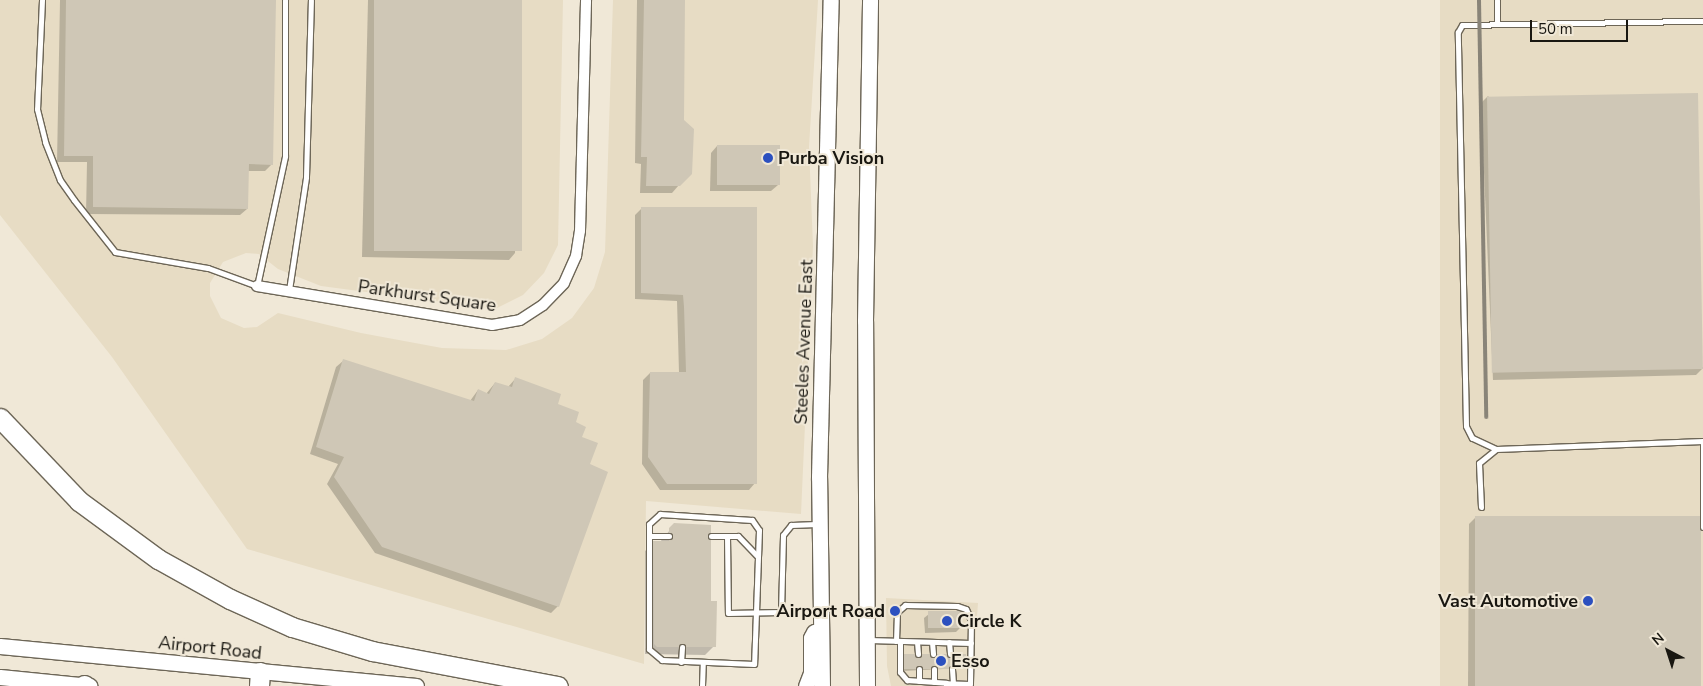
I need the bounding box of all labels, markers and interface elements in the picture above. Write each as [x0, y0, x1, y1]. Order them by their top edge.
scale bar [1533, 10, 1630, 42]
text: 50 m [1538, 19, 1573, 39]
place label: Purba Vision [778, 147, 884, 169]
marker: Purba Vision [762, 152, 774, 164]
street label: Steeles Avenue East [790, 259, 818, 425]
street label: Parkhurst Square [357, 276, 497, 316]
place label: Vast Automotive [1438, 590, 1578, 612]
marker: Vast Automotive [1582, 595, 1594, 607]
place label: Airport Road [776, 600, 885, 622]
marker: Airport Road [889, 605, 901, 617]
place label: Circle K [957, 610, 1021, 632]
marker: Circle K [941, 615, 953, 627]
north arrow [1643, 626, 1693, 676]
text: N [1648, 628, 1668, 650]
street label: Airport Road [157, 632, 263, 664]
place label: Esso [951, 650, 990, 672]
marker: Esso [935, 655, 947, 667]

